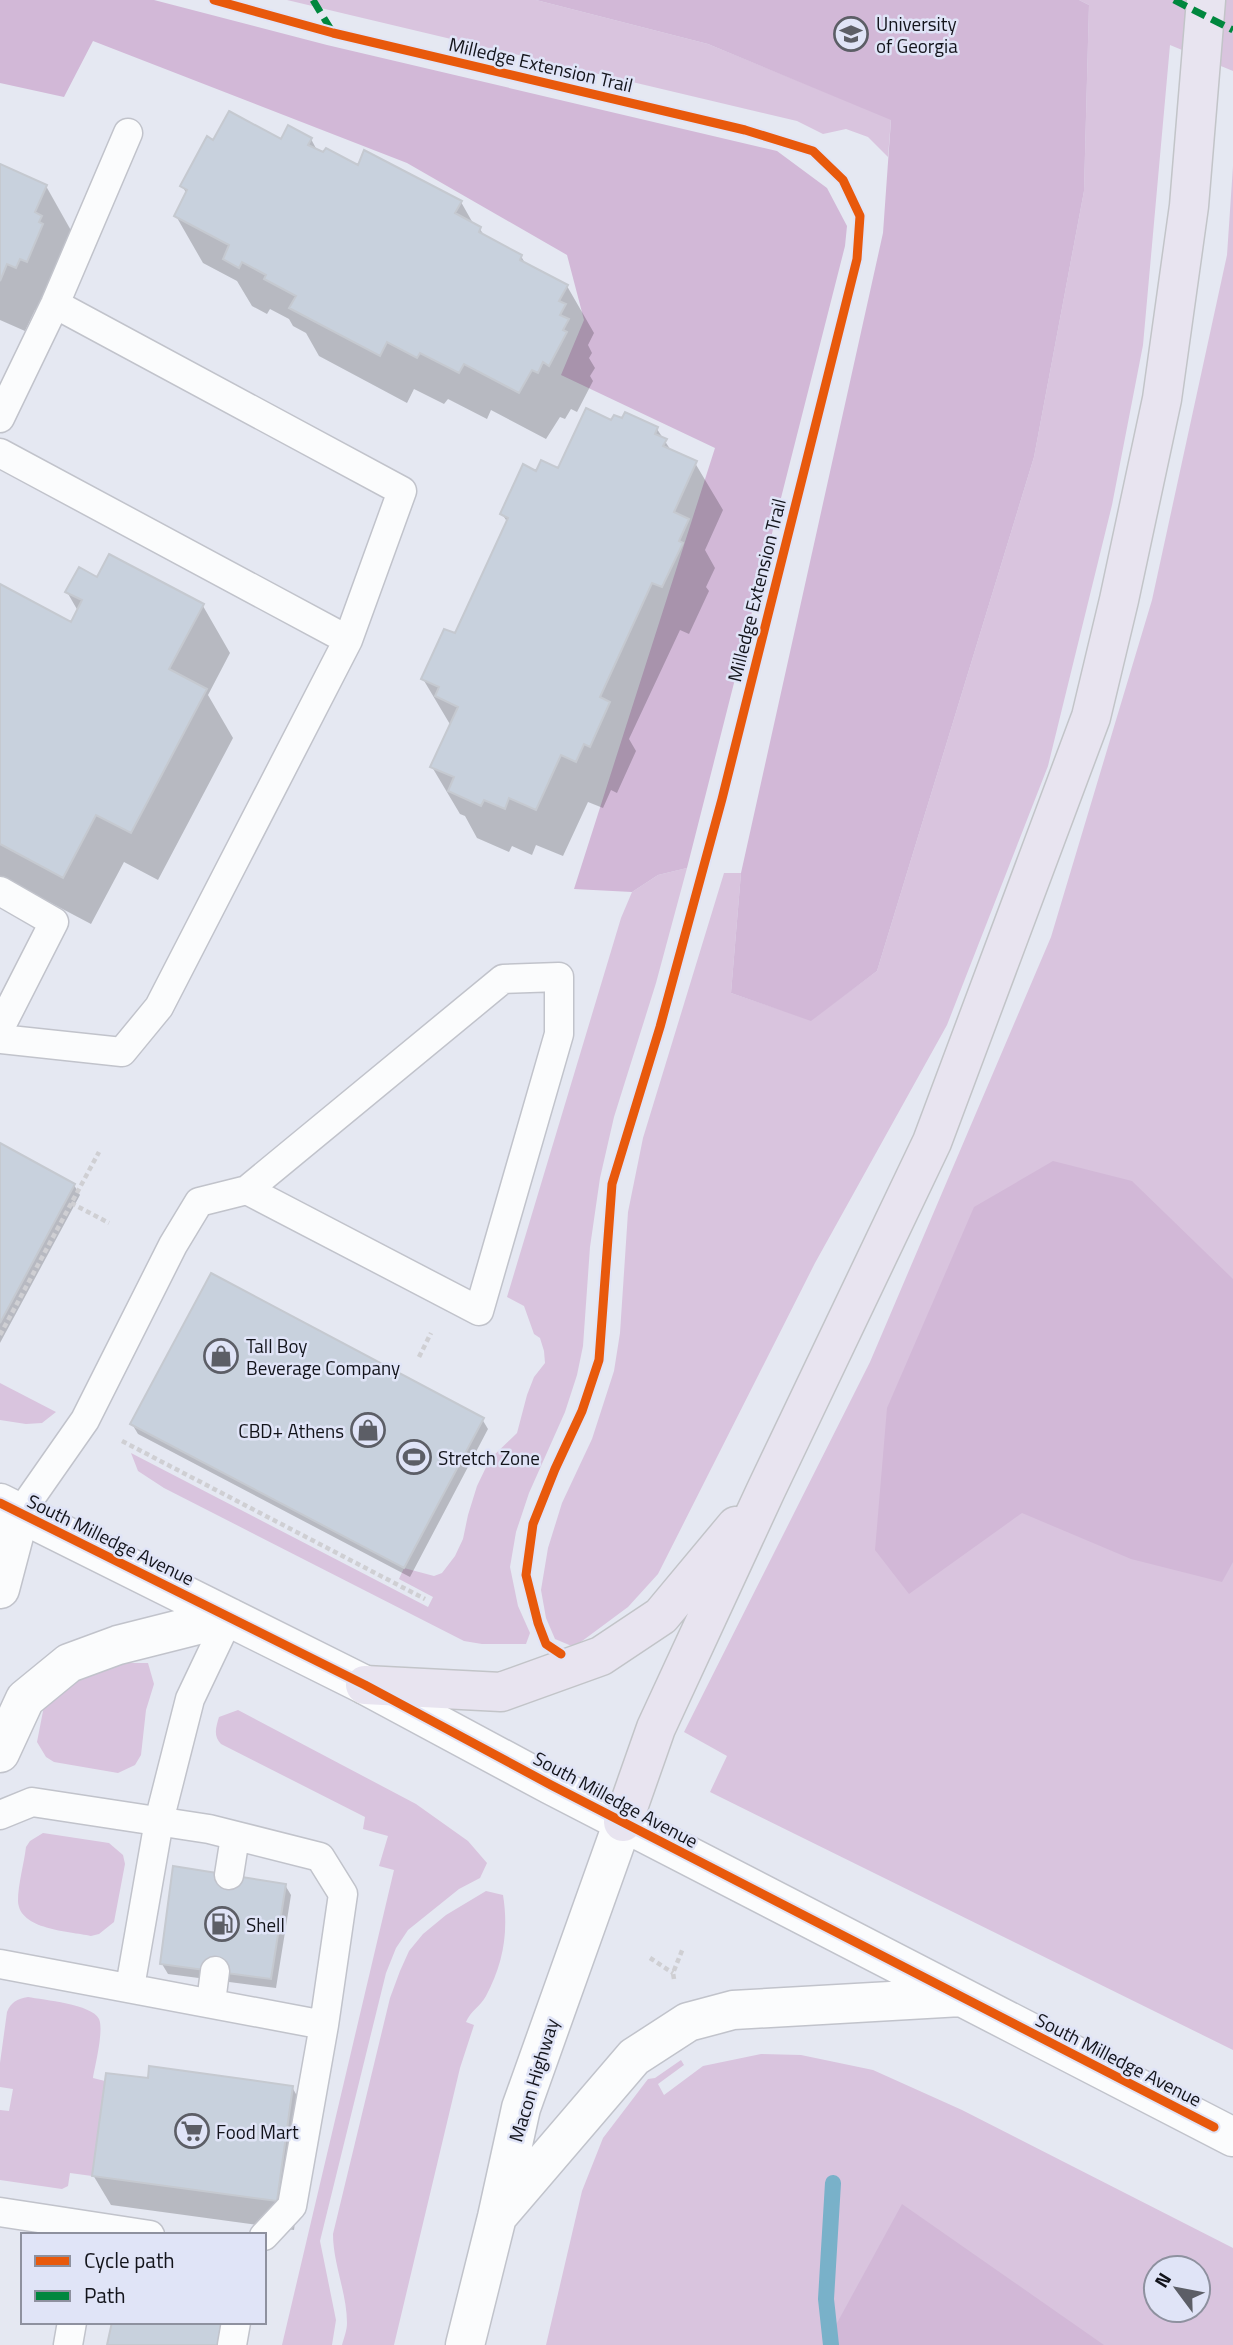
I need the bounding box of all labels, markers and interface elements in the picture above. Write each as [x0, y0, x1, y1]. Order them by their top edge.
place label: University of Georgia [876, 9, 958, 60]
school or university icon: University of Georgia [832, 15, 870, 53]
street label: Milledge Extension Trail [446, 29, 636, 99]
street label: Milledge Extension Trail [719, 495, 793, 685]
place label: Tall Boy Beverage Company [246, 1331, 400, 1382]
shop icon: Tall Boy Beverage Company [202, 1337, 240, 1375]
shop icon: CBD+ Athens [349, 1411, 387, 1449]
place label: CBD+ Athens [238, 1416, 344, 1445]
sports icon: Stretch Zone [395, 1438, 433, 1476]
place label: Stretch Zone [438, 1443, 540, 1472]
street label: South Milledge Avenue [22, 1486, 200, 1592]
street label: South Milledge Avenue [528, 1743, 704, 1855]
fuel station icon: Shell [203, 1905, 241, 1943]
place label: Shell [246, 1910, 285, 1939]
street label: South Milledge Avenue [1031, 2005, 1207, 2113]
street label: Macon Highway [500, 2015, 566, 2145]
supermarket icon: Food Mart [173, 2112, 211, 2150]
place label: Food Mart [216, 2117, 299, 2146]
legend [21, 2233, 266, 2324]
text: Cycle path [84, 2244, 175, 2276]
north arrow [1142, 2254, 1212, 2324]
text: N [1146, 2266, 1178, 2293]
text: Path [84, 2279, 126, 2311]

